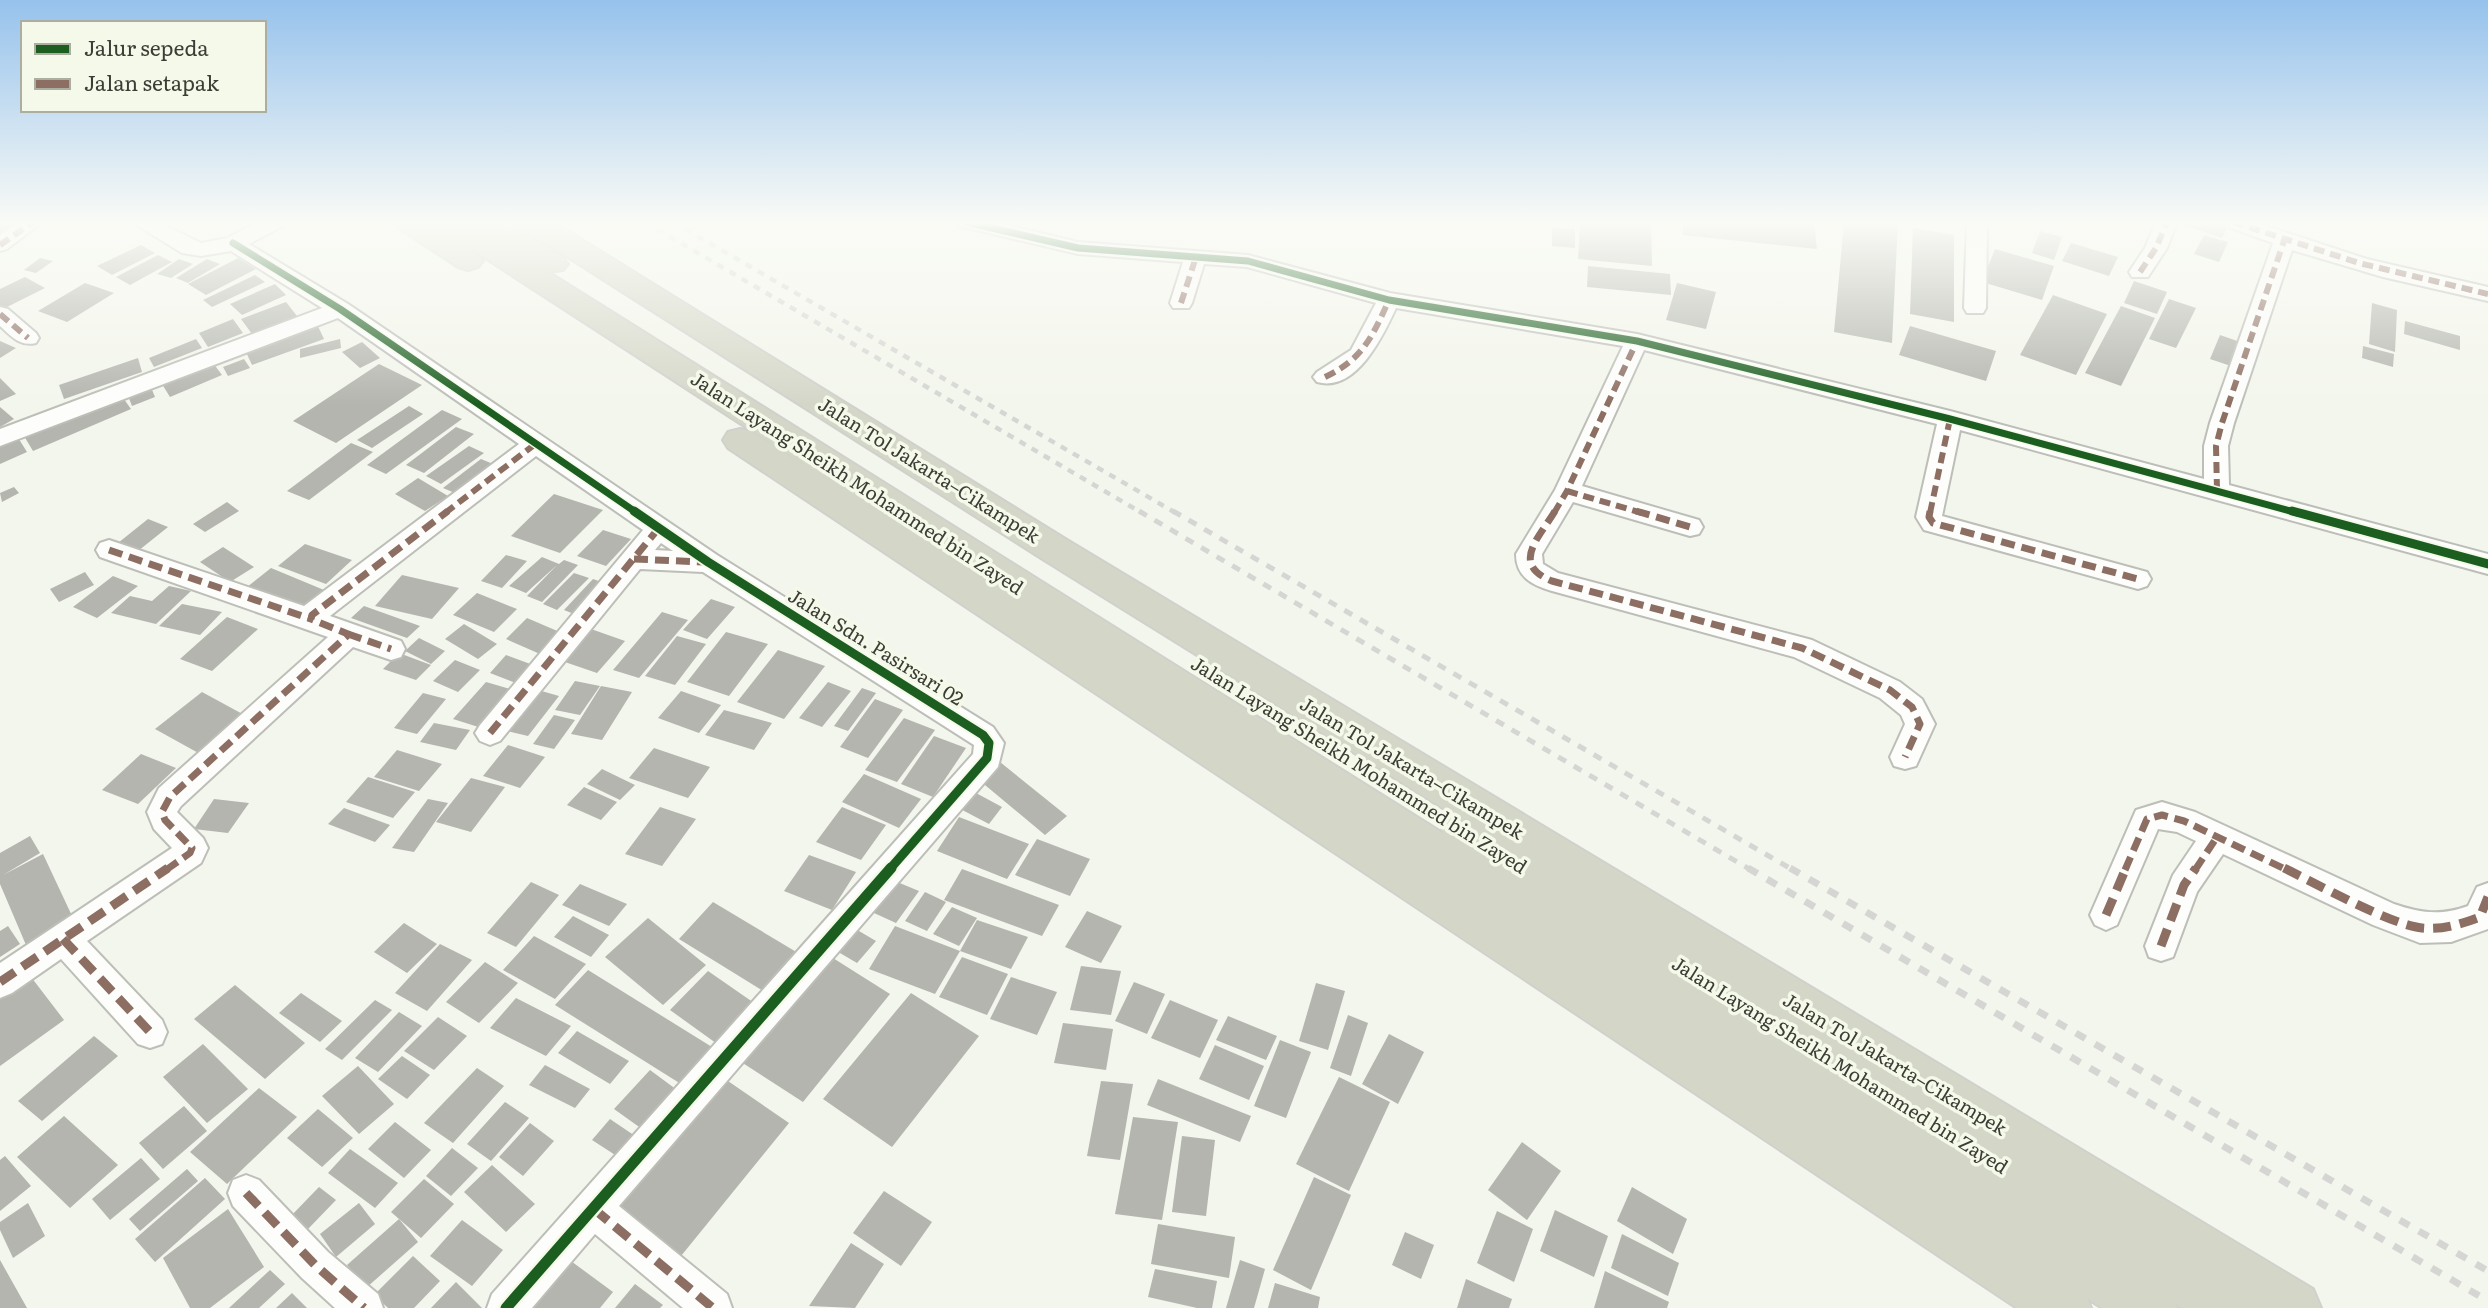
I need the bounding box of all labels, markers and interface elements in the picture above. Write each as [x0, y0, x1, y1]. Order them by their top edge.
legend [21, 21, 266, 112]
text: Jalur sepeda [84, 31, 209, 62]
text: Jalan setapak [84, 66, 219, 97]
street label: Jalan Layang Sheikh Mohammed bin Zayed [686, 364, 1030, 601]
street label: Jalan Tol Jakarta–Cikampek [813, 389, 1046, 549]
street label: Jalan Sdn. Pasirsari 02 [783, 581, 970, 712]
street label: Jalan Layang Sheikh Mohammed bin Zayed [1186, 648, 1533, 880]
street label: Jalan Tol Jakarta–Cikampek [1295, 689, 1530, 845]
street label: Jalan Layang Sheikh Mohammed bin Zayed [1667, 948, 2014, 1180]
street label: Jalan Tol Jakarta–Cikampek [1778, 985, 2013, 1141]

